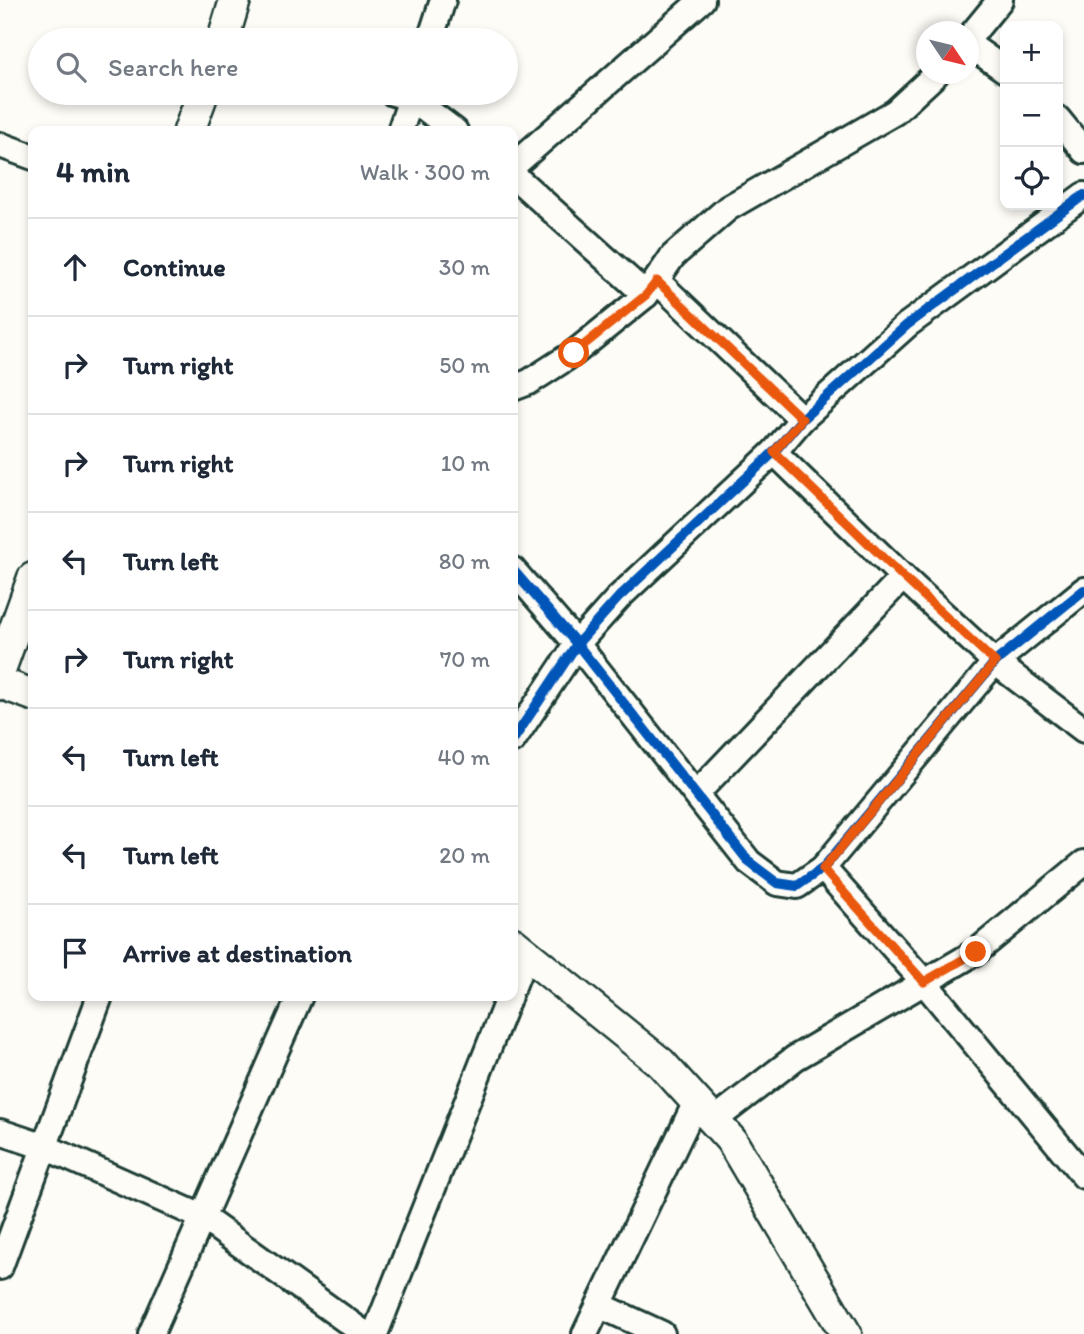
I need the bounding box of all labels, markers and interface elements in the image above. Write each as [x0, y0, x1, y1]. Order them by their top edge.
north arrow [916, 21, 979, 84]
map controls [1000, 21, 1063, 210]
button: + [1000, 21, 1063, 84]
search box [28, 28, 518, 105]
icon: search [52, 48, 90, 86]
text: Search here [108, 51, 238, 83]
button: − [1000, 84, 1063, 147]
button: locate [1000, 147, 1063, 210]
text: 4 min [56, 153, 130, 190]
text: Walk · 300 m [360, 158, 490, 186]
icon: ahead [56, 248, 94, 286]
text: Continue [123, 251, 226, 283]
text: 30 m [439, 253, 490, 281]
route start [558, 337, 589, 368]
icon: right [56, 346, 94, 384]
text: Turn right [123, 349, 234, 381]
text: 50 m [439, 351, 490, 379]
icon: right [56, 444, 94, 482]
text: Turn right [123, 447, 234, 479]
text: 10 m [441, 449, 490, 477]
icon: left [56, 542, 94, 580]
text: Turn left [123, 545, 219, 577]
text: 80 m [439, 547, 490, 575]
icon: right [56, 640, 94, 678]
text: Turn right [123, 643, 234, 675]
text: 70 m [440, 645, 490, 673]
icon: left [56, 738, 94, 776]
text: Turn left [123, 741, 219, 773]
text: 40 m [437, 743, 490, 771]
icon: left [56, 836, 94, 874]
text: Turn left [123, 839, 219, 871]
text: 20 m [439, 841, 490, 869]
icon: arrive [56, 934, 94, 972]
route end [960, 936, 991, 967]
text: Arrive at destination [123, 937, 352, 969]

